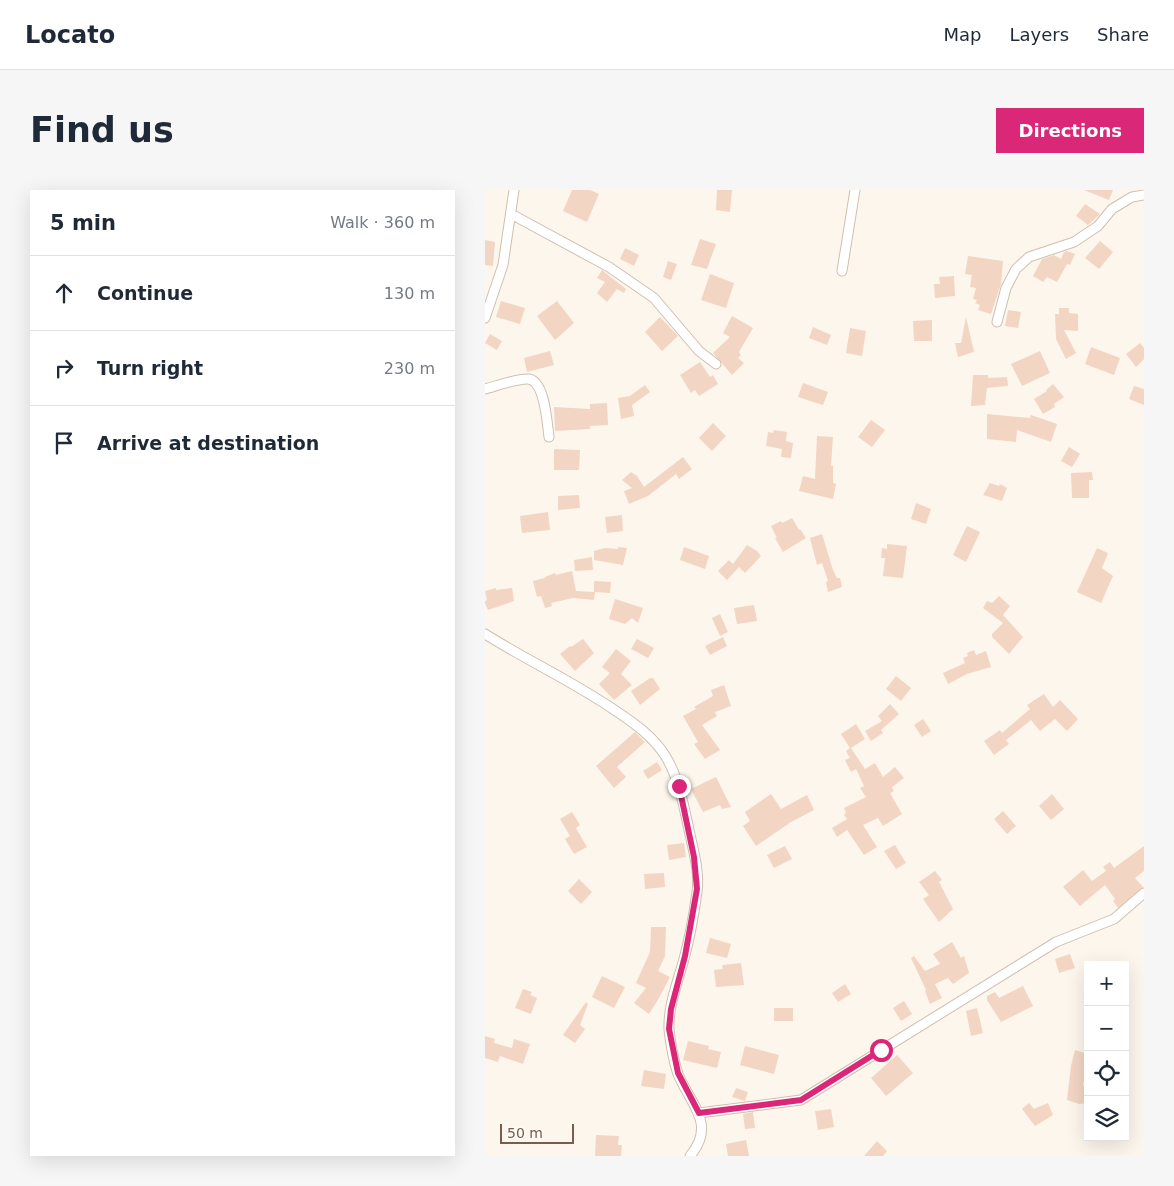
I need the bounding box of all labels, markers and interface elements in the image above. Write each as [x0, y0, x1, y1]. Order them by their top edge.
text: Locato [25, 21, 115, 49]
text: Map [943, 24, 981, 45]
text: Layers [1009, 24, 1069, 45]
text: Share [1097, 24, 1149, 45]
button: Directions [996, 108, 1144, 153]
text: Find us [30, 110, 174, 150]
text: 5 min [50, 211, 116, 235]
text: Walk · 360 m [330, 213, 435, 232]
icon: ahead [50, 279, 78, 307]
text: Continue [97, 282, 193, 304]
text: 130 m [384, 284, 435, 303]
icon: right [50, 354, 78, 382]
text: Turn right [97, 357, 203, 379]
text: 230 m [384, 359, 435, 378]
icon: arrive [50, 429, 78, 457]
text: Arrive at destination [97, 432, 319, 454]
route end [668, 775, 691, 798]
map controls [1084, 961, 1129, 1141]
button: + [1084, 961, 1129, 1006]
button: − [1084, 1006, 1129, 1051]
route start [870, 1039, 893, 1062]
button: locate [1084, 1051, 1129, 1096]
button: layers [1084, 1096, 1129, 1141]
scale bar [500, 1121, 574, 1144]
text: 50 m [507, 1125, 543, 1141]

